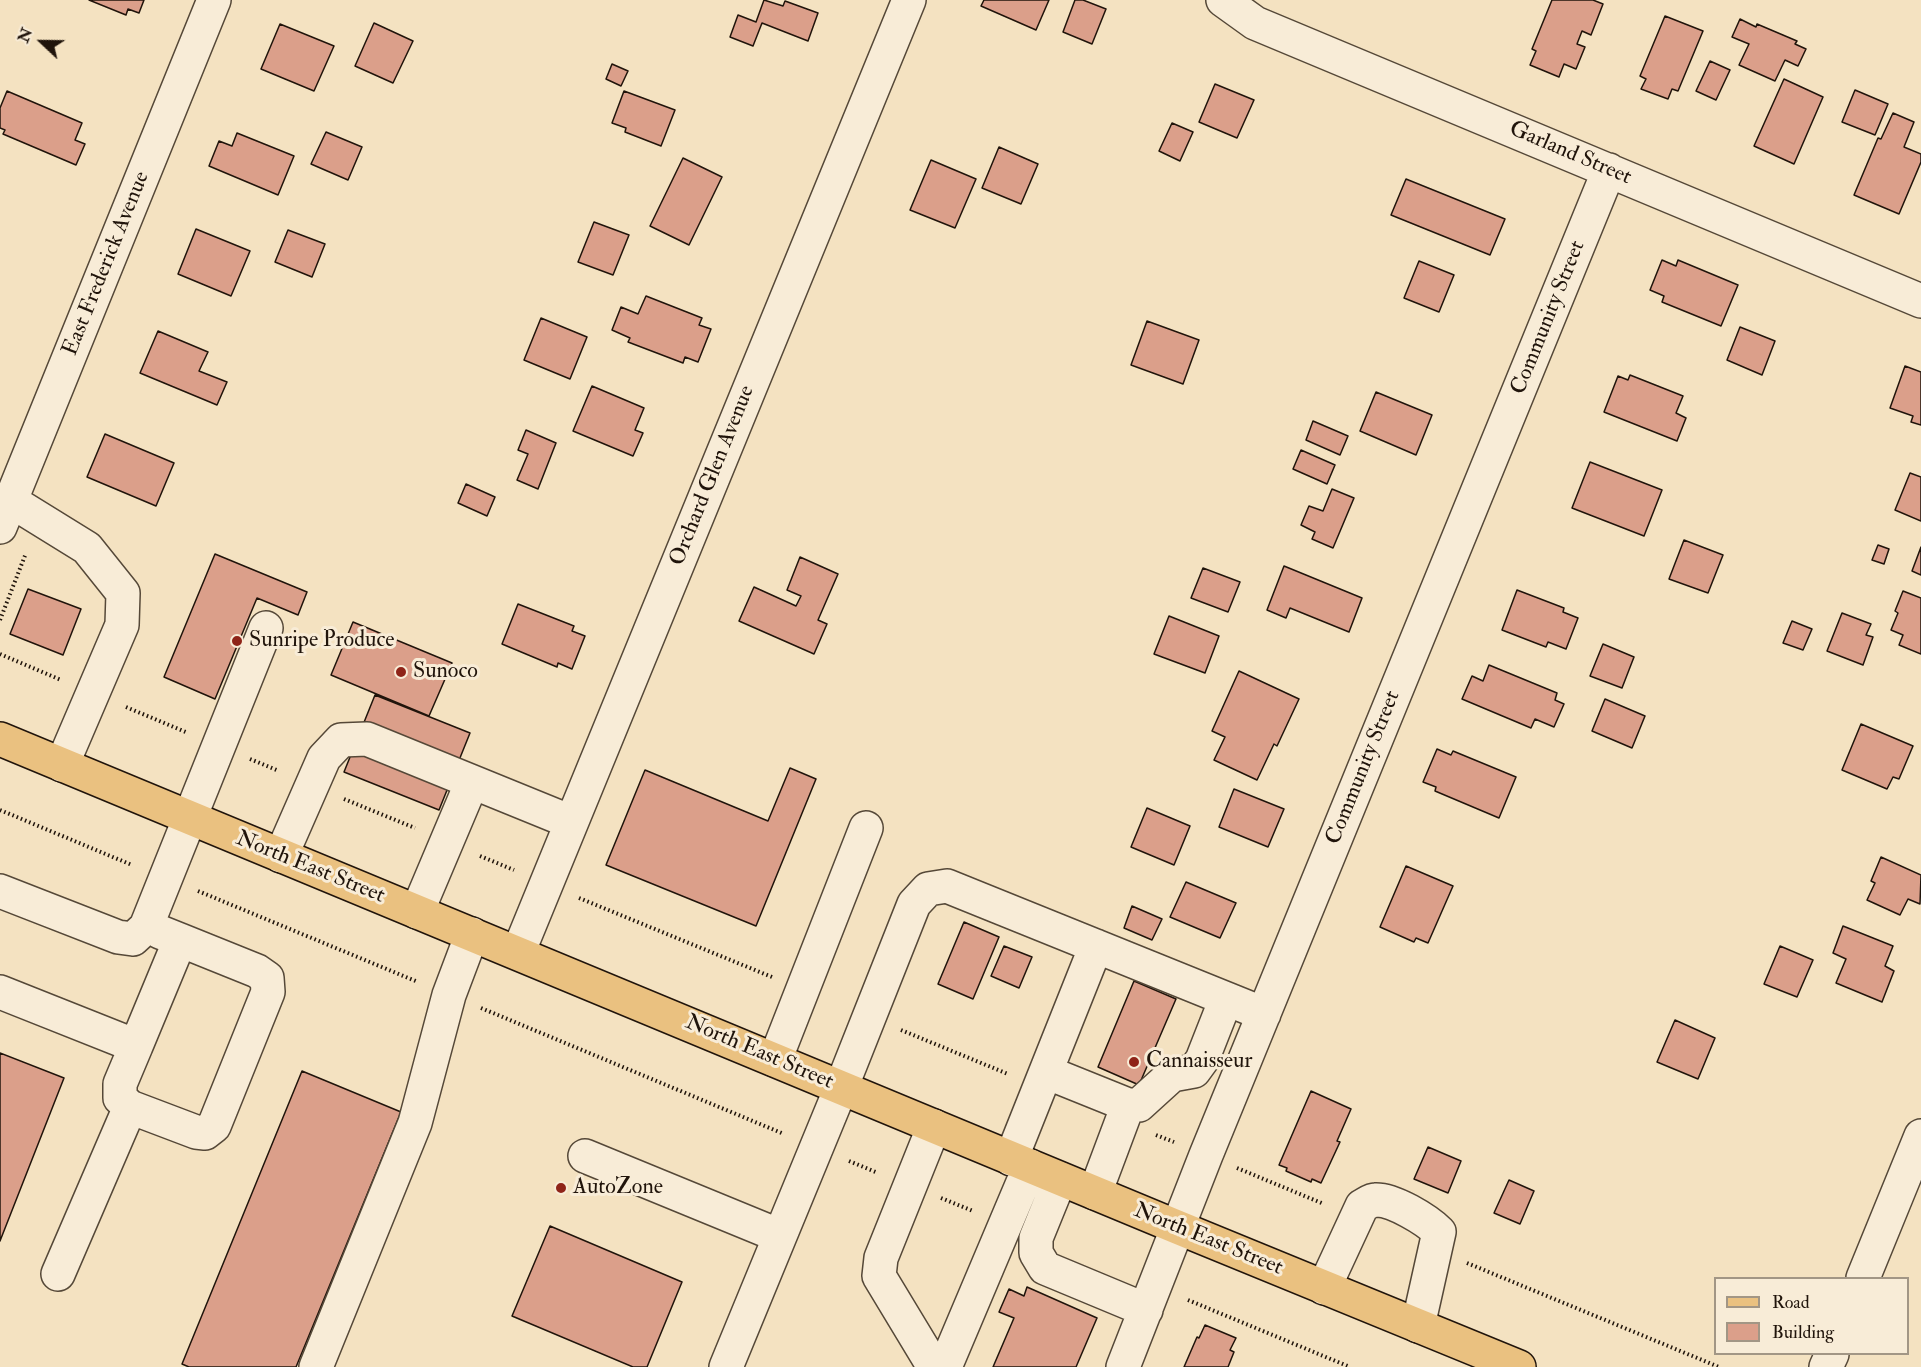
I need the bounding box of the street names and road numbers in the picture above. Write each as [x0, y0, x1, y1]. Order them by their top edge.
street label: Garland Street [1505, 116, 1635, 192]
street label: East Frederick Avenue [58, 168, 156, 360]
street label: Community Street [1506, 237, 1592, 399]
street label: Orchard Glen Avenue [665, 382, 761, 570]
street label: Community Street [1321, 687, 1407, 849]
street label: North East Street [232, 826, 388, 910]
street label: North East Street [681, 1010, 837, 1096]
street label: North East Street [1130, 1198, 1286, 1282]

